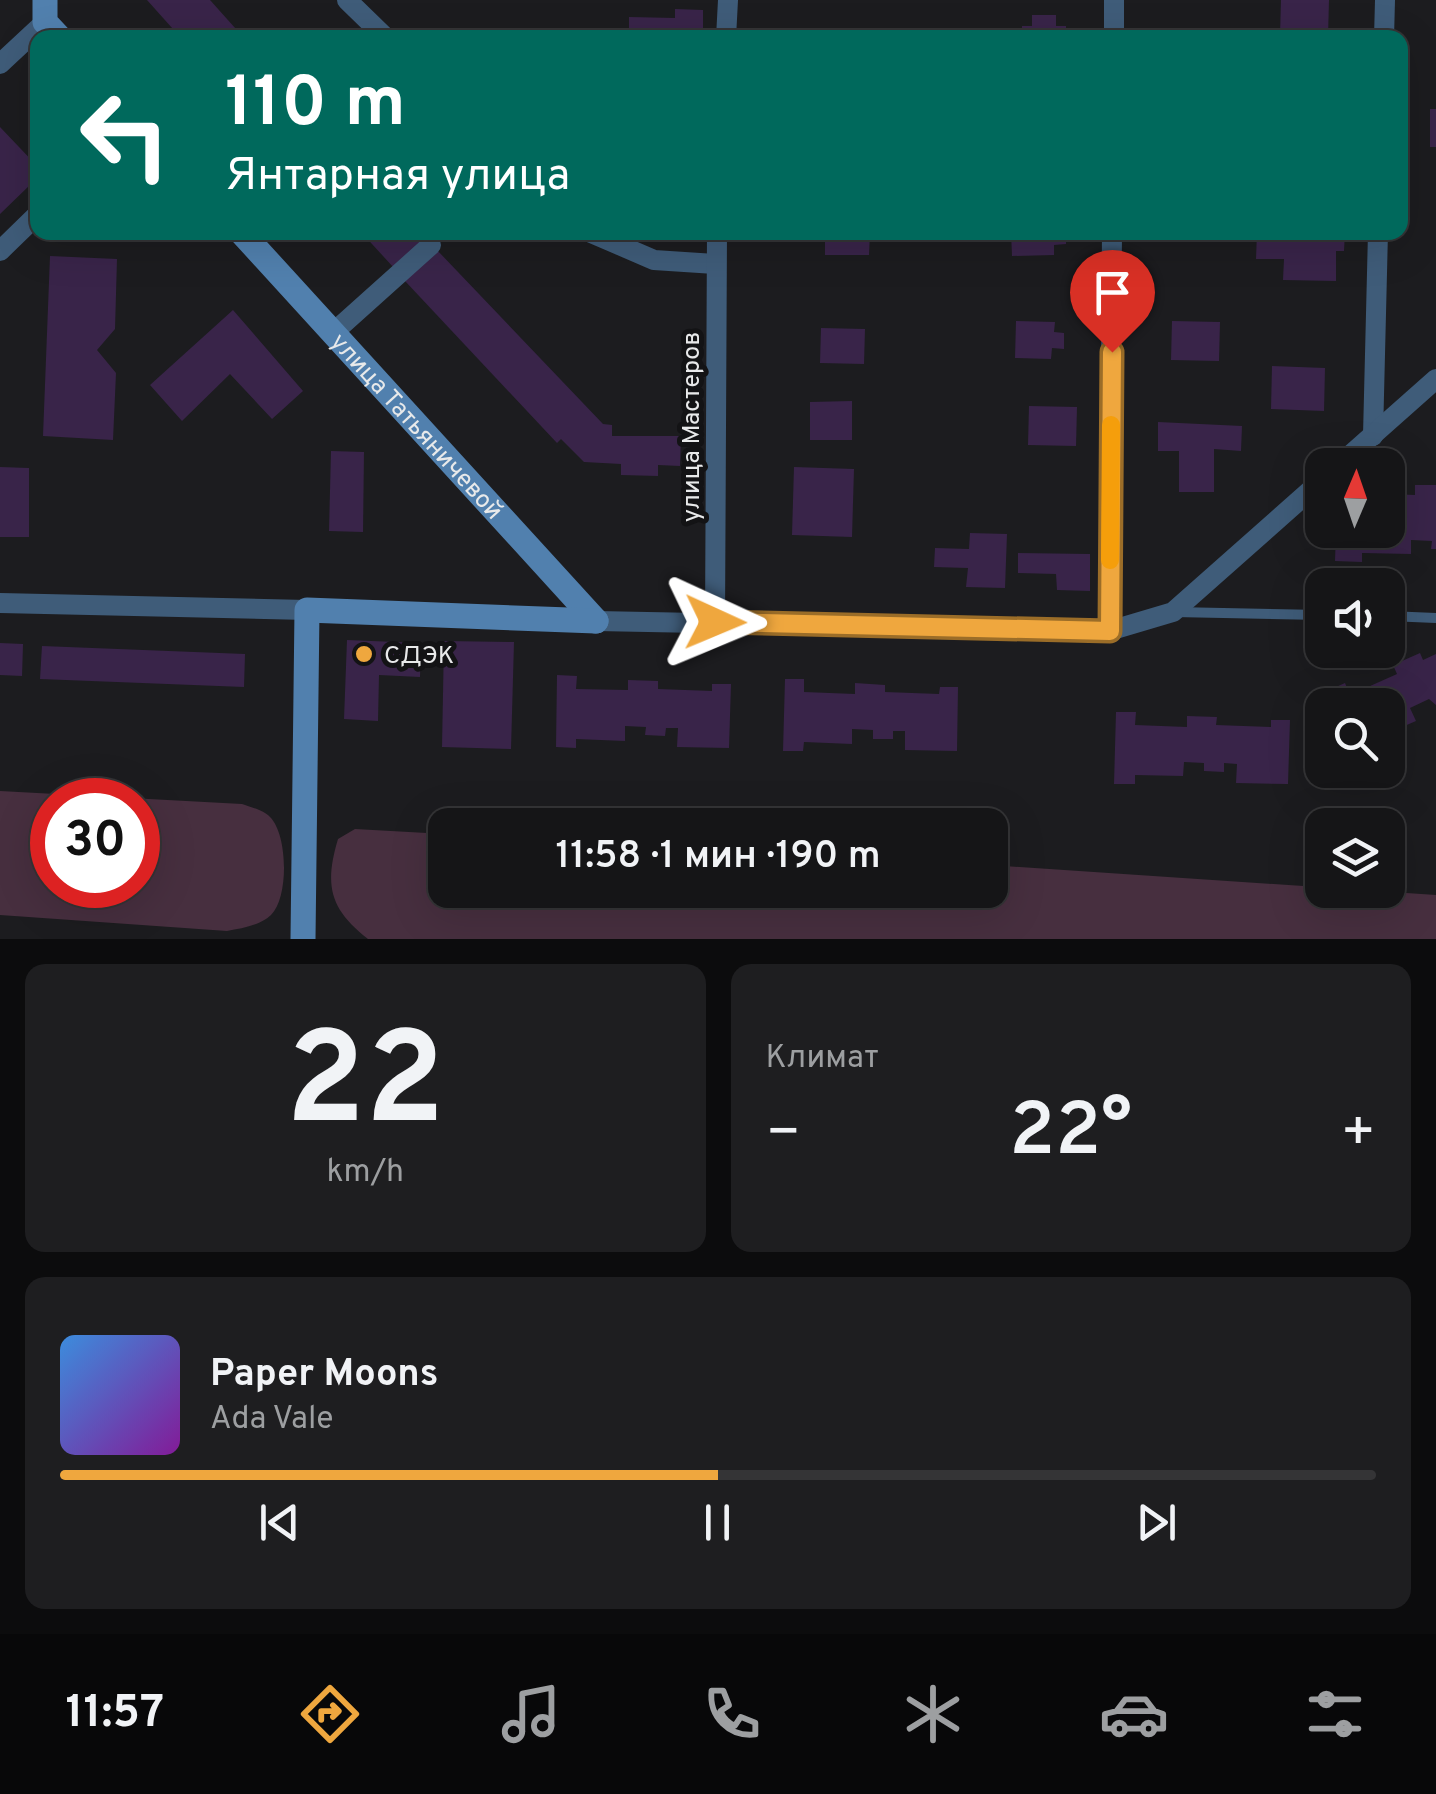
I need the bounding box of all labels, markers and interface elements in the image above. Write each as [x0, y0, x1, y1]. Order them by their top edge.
text: 110 m [225, 62, 406, 151]
icon: left [60, 70, 190, 200]
text: Янтарная улица [225, 149, 570, 206]
pin [1070, 250, 1155, 353]
icon: arrive [1085, 265, 1140, 320]
street label: улица Татьяничевой [322, 327, 509, 528]
street label: улица Мастеров [677, 332, 709, 522]
north arrow [1305, 448, 1405, 548]
map controls [1305, 448, 1405, 908]
button: sound [1305, 568, 1405, 668]
position arrow [663, 570, 767, 674]
place label: СДЭК [384, 641, 454, 673]
marker: СДЭК [353, 643, 375, 665]
button: search [1305, 688, 1405, 788]
speed limit sign: 30 [30, 778, 160, 908]
button: layers [1305, 808, 1405, 908]
text: 11:58 · 1 мин · 190 m [555, 833, 881, 882]
text: 22 [286, 1005, 445, 1170]
text: Климат [766, 1039, 879, 1079]
text: 22° [1009, 1087, 1132, 1182]
text: − [766, 1100, 801, 1170]
text: + [1341, 1100, 1376, 1170]
text: km/h [326, 1153, 404, 1193]
text: Paper Moons [210, 1351, 439, 1400]
text: Ada Vale [210, 1400, 334, 1440]
icon: previous [252, 1495, 307, 1550]
icon: pause [690, 1495, 745, 1550]
icon: next [1129, 1495, 1184, 1550]
icon: directions [295, 1679, 365, 1749]
icon: music [496, 1679, 566, 1749]
icon: phone [697, 1679, 767, 1749]
icon: climate [898, 1679, 968, 1749]
icon: car [1099, 1679, 1169, 1749]
icon: filters [1300, 1679, 1370, 1749]
text: 11:57 [66, 1686, 164, 1743]

